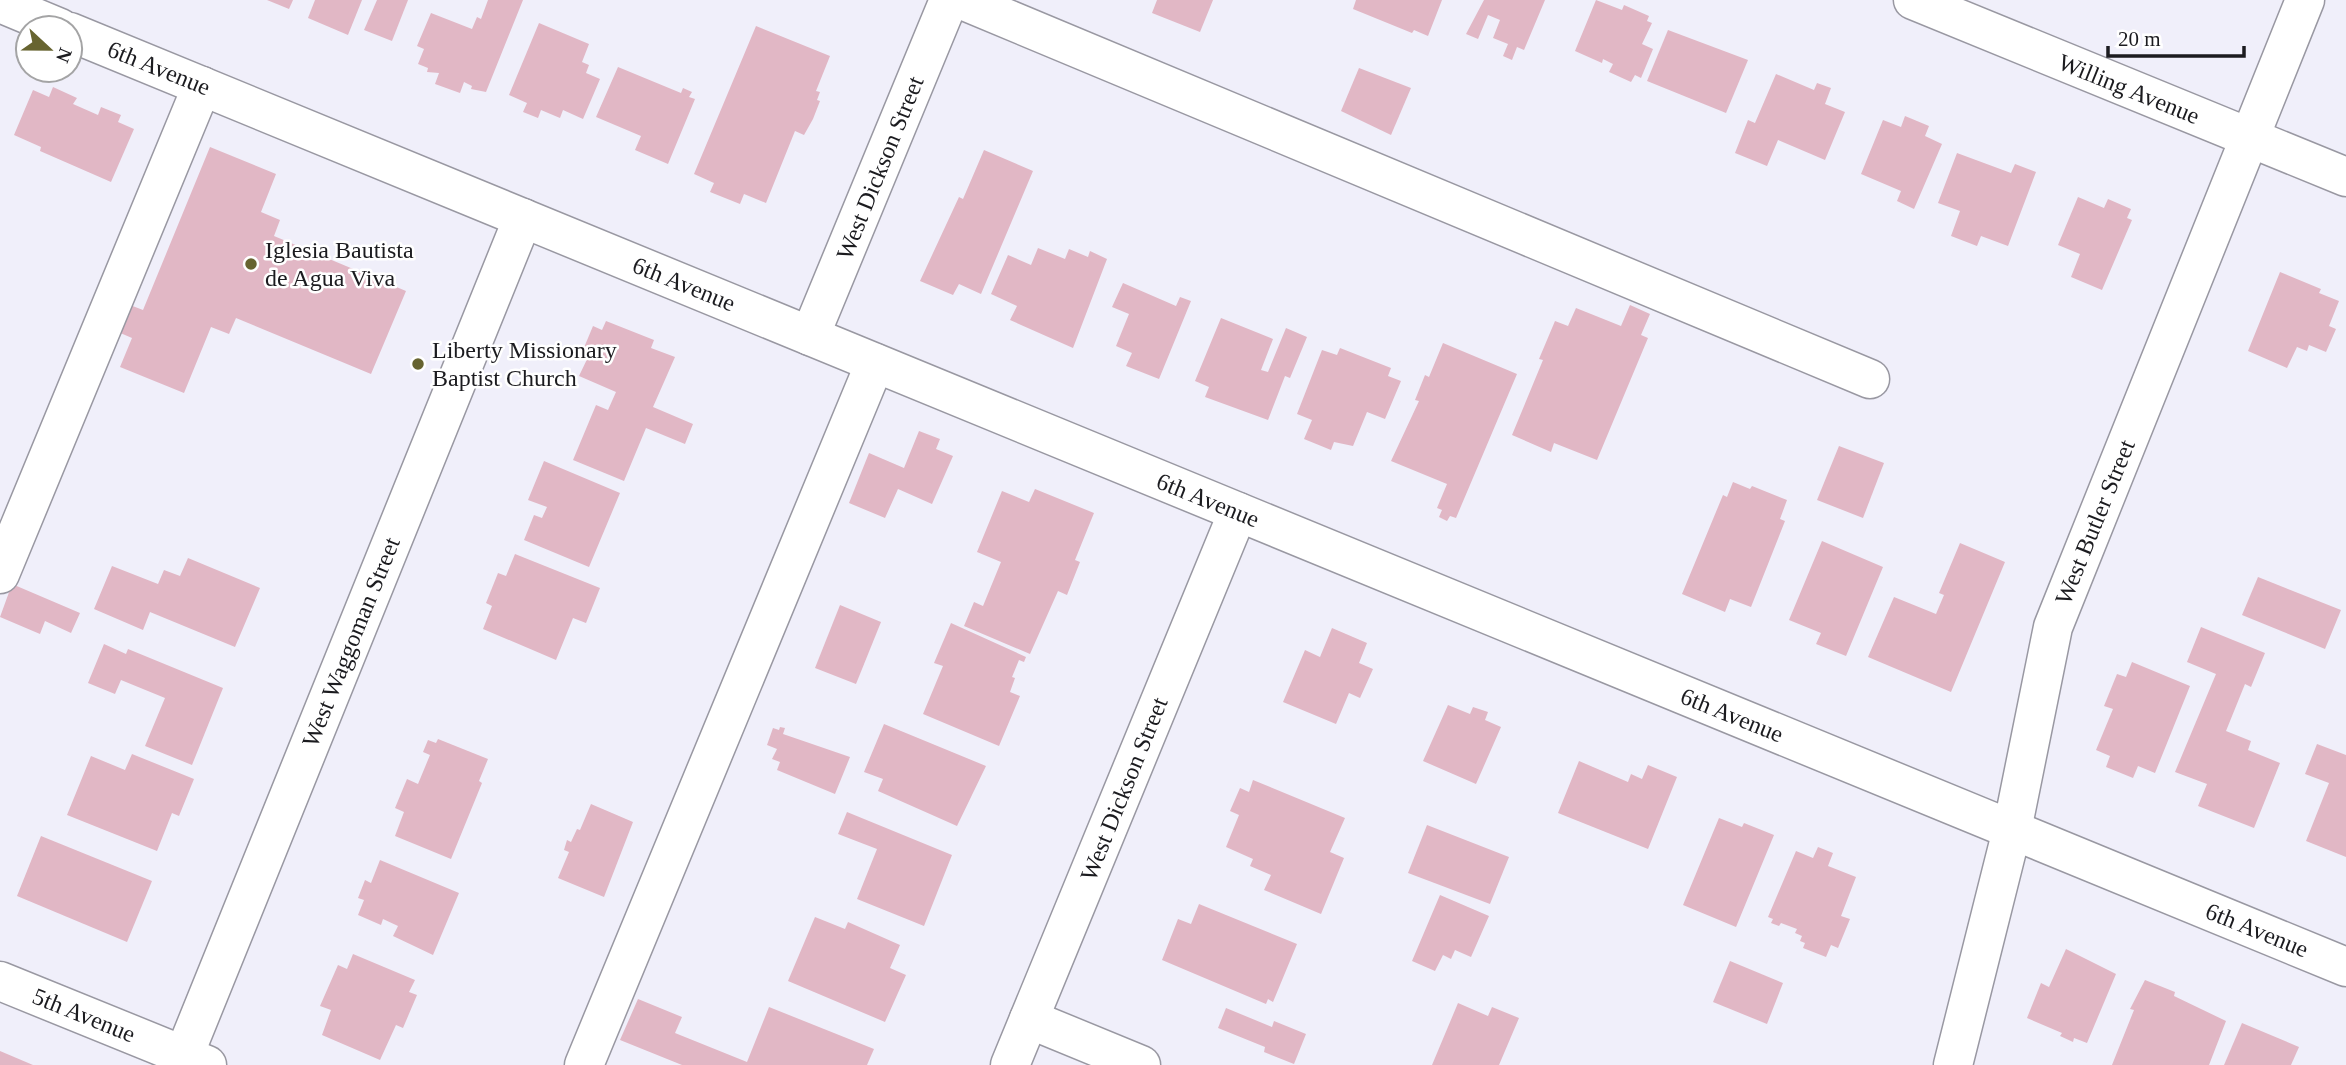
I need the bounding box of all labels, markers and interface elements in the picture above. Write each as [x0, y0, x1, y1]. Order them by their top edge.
north arrow [14, 14, 84, 84]
scale bar [2108, 14, 2244, 58]
text: 20 m [2118, 27, 2161, 51]
street label: 6th Avenue [104, 36, 214, 100]
text: N [52, 45, 77, 66]
street label: Willing Avenue [2055, 49, 2203, 129]
street label: West Dickson Street [831, 72, 929, 263]
place label: Iglesia Bautista de Agua Viva [265, 237, 414, 291]
street label: 6th Avenue [629, 252, 739, 316]
marker: Iglesia Bautista de Agua Viva [243, 256, 259, 272]
place label: Liberty Missionary Baptist Church [432, 337, 617, 391]
marker: Liberty Missionary Baptist Church [410, 356, 426, 372]
street label: West Butler Street [2050, 436, 2140, 608]
street label: 6th Avenue [1153, 468, 1263, 532]
street label: West Waggoman Street [297, 533, 405, 751]
street label: 6th Avenue [1677, 683, 1787, 747]
street label: West Dickson Street [1075, 693, 1173, 884]
street label: 6th Avenue [2202, 898, 2312, 962]
street label: 5th Avenue [29, 983, 139, 1047]

